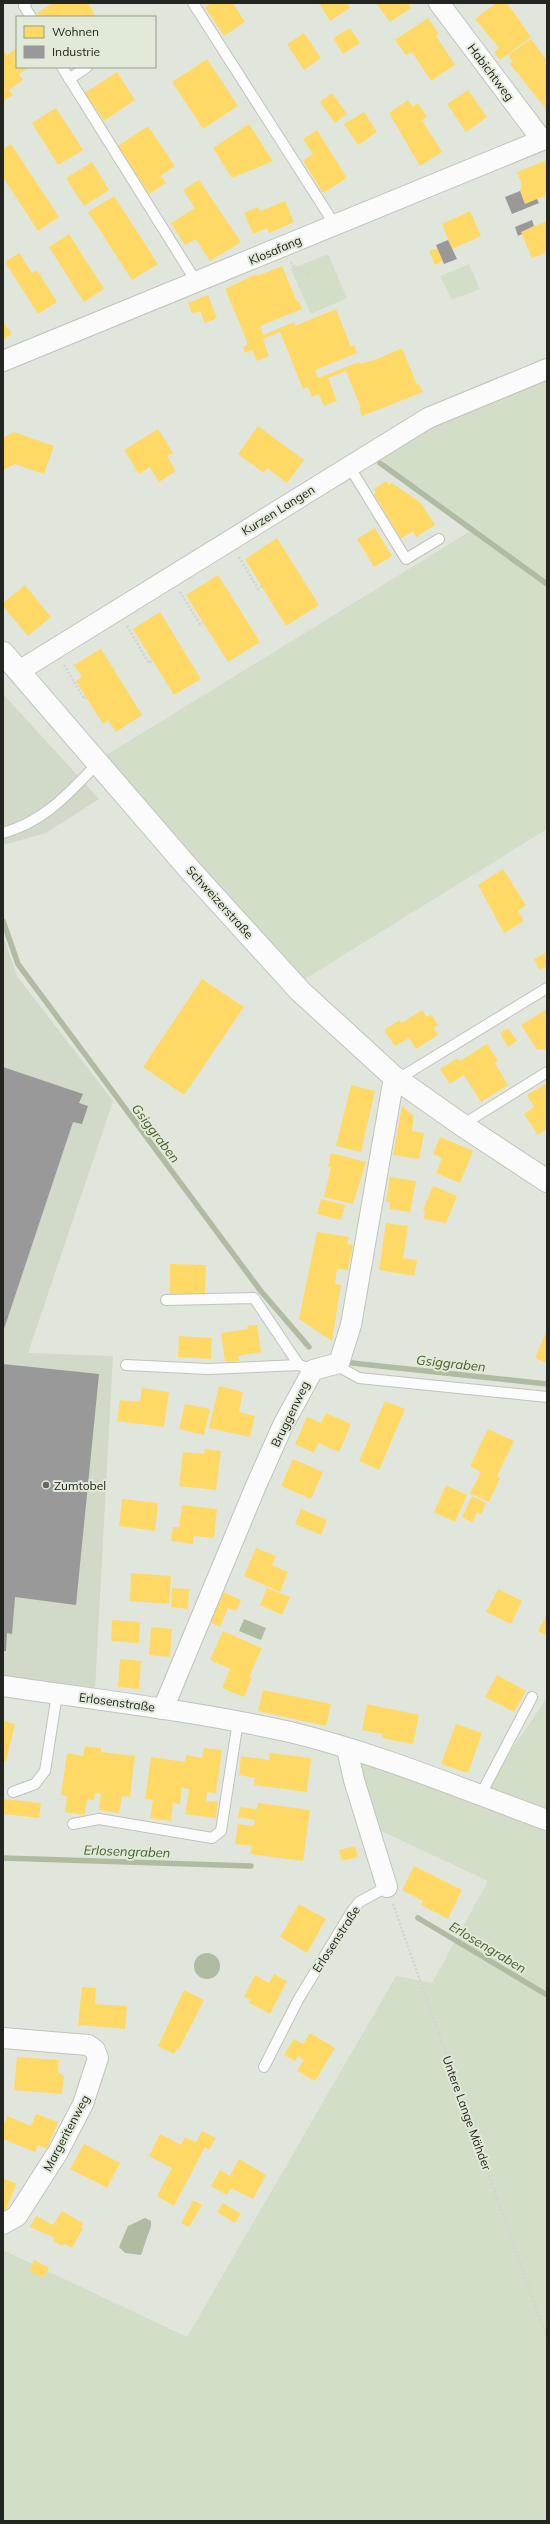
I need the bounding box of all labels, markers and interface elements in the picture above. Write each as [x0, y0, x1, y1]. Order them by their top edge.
legend [16, 16, 156, 68]
text: Wohnen [52, 24, 99, 39]
street label: Habichtweg [465, 40, 517, 104]
text: Industrie [52, 44, 100, 59]
street label: Klosafang [246, 232, 304, 268]
street label: Kurzen Langen [239, 482, 317, 538]
street label: Schweizerstraße [183, 863, 257, 941]
water label: Gsiggraben [129, 1100, 183, 1166]
water label: Gsiggraben [416, 1351, 486, 1375]
street label: Bruggenweg [268, 1379, 312, 1449]
place label: Zumtobel [54, 1478, 106, 1493]
marker: Zumtobel [41, 1480, 51, 1490]
street label: Erlosenstraße [78, 1689, 156, 1715]
water label: Erlosengraben [83, 1841, 171, 1861]
street label: Erlosenstraße [309, 1903, 363, 1975]
water label: Erlosengraben [447, 1918, 529, 1976]
street label: Untere Lange Mähder [439, 2054, 495, 2173]
street label: Margeritenweg [40, 2092, 92, 2174]

